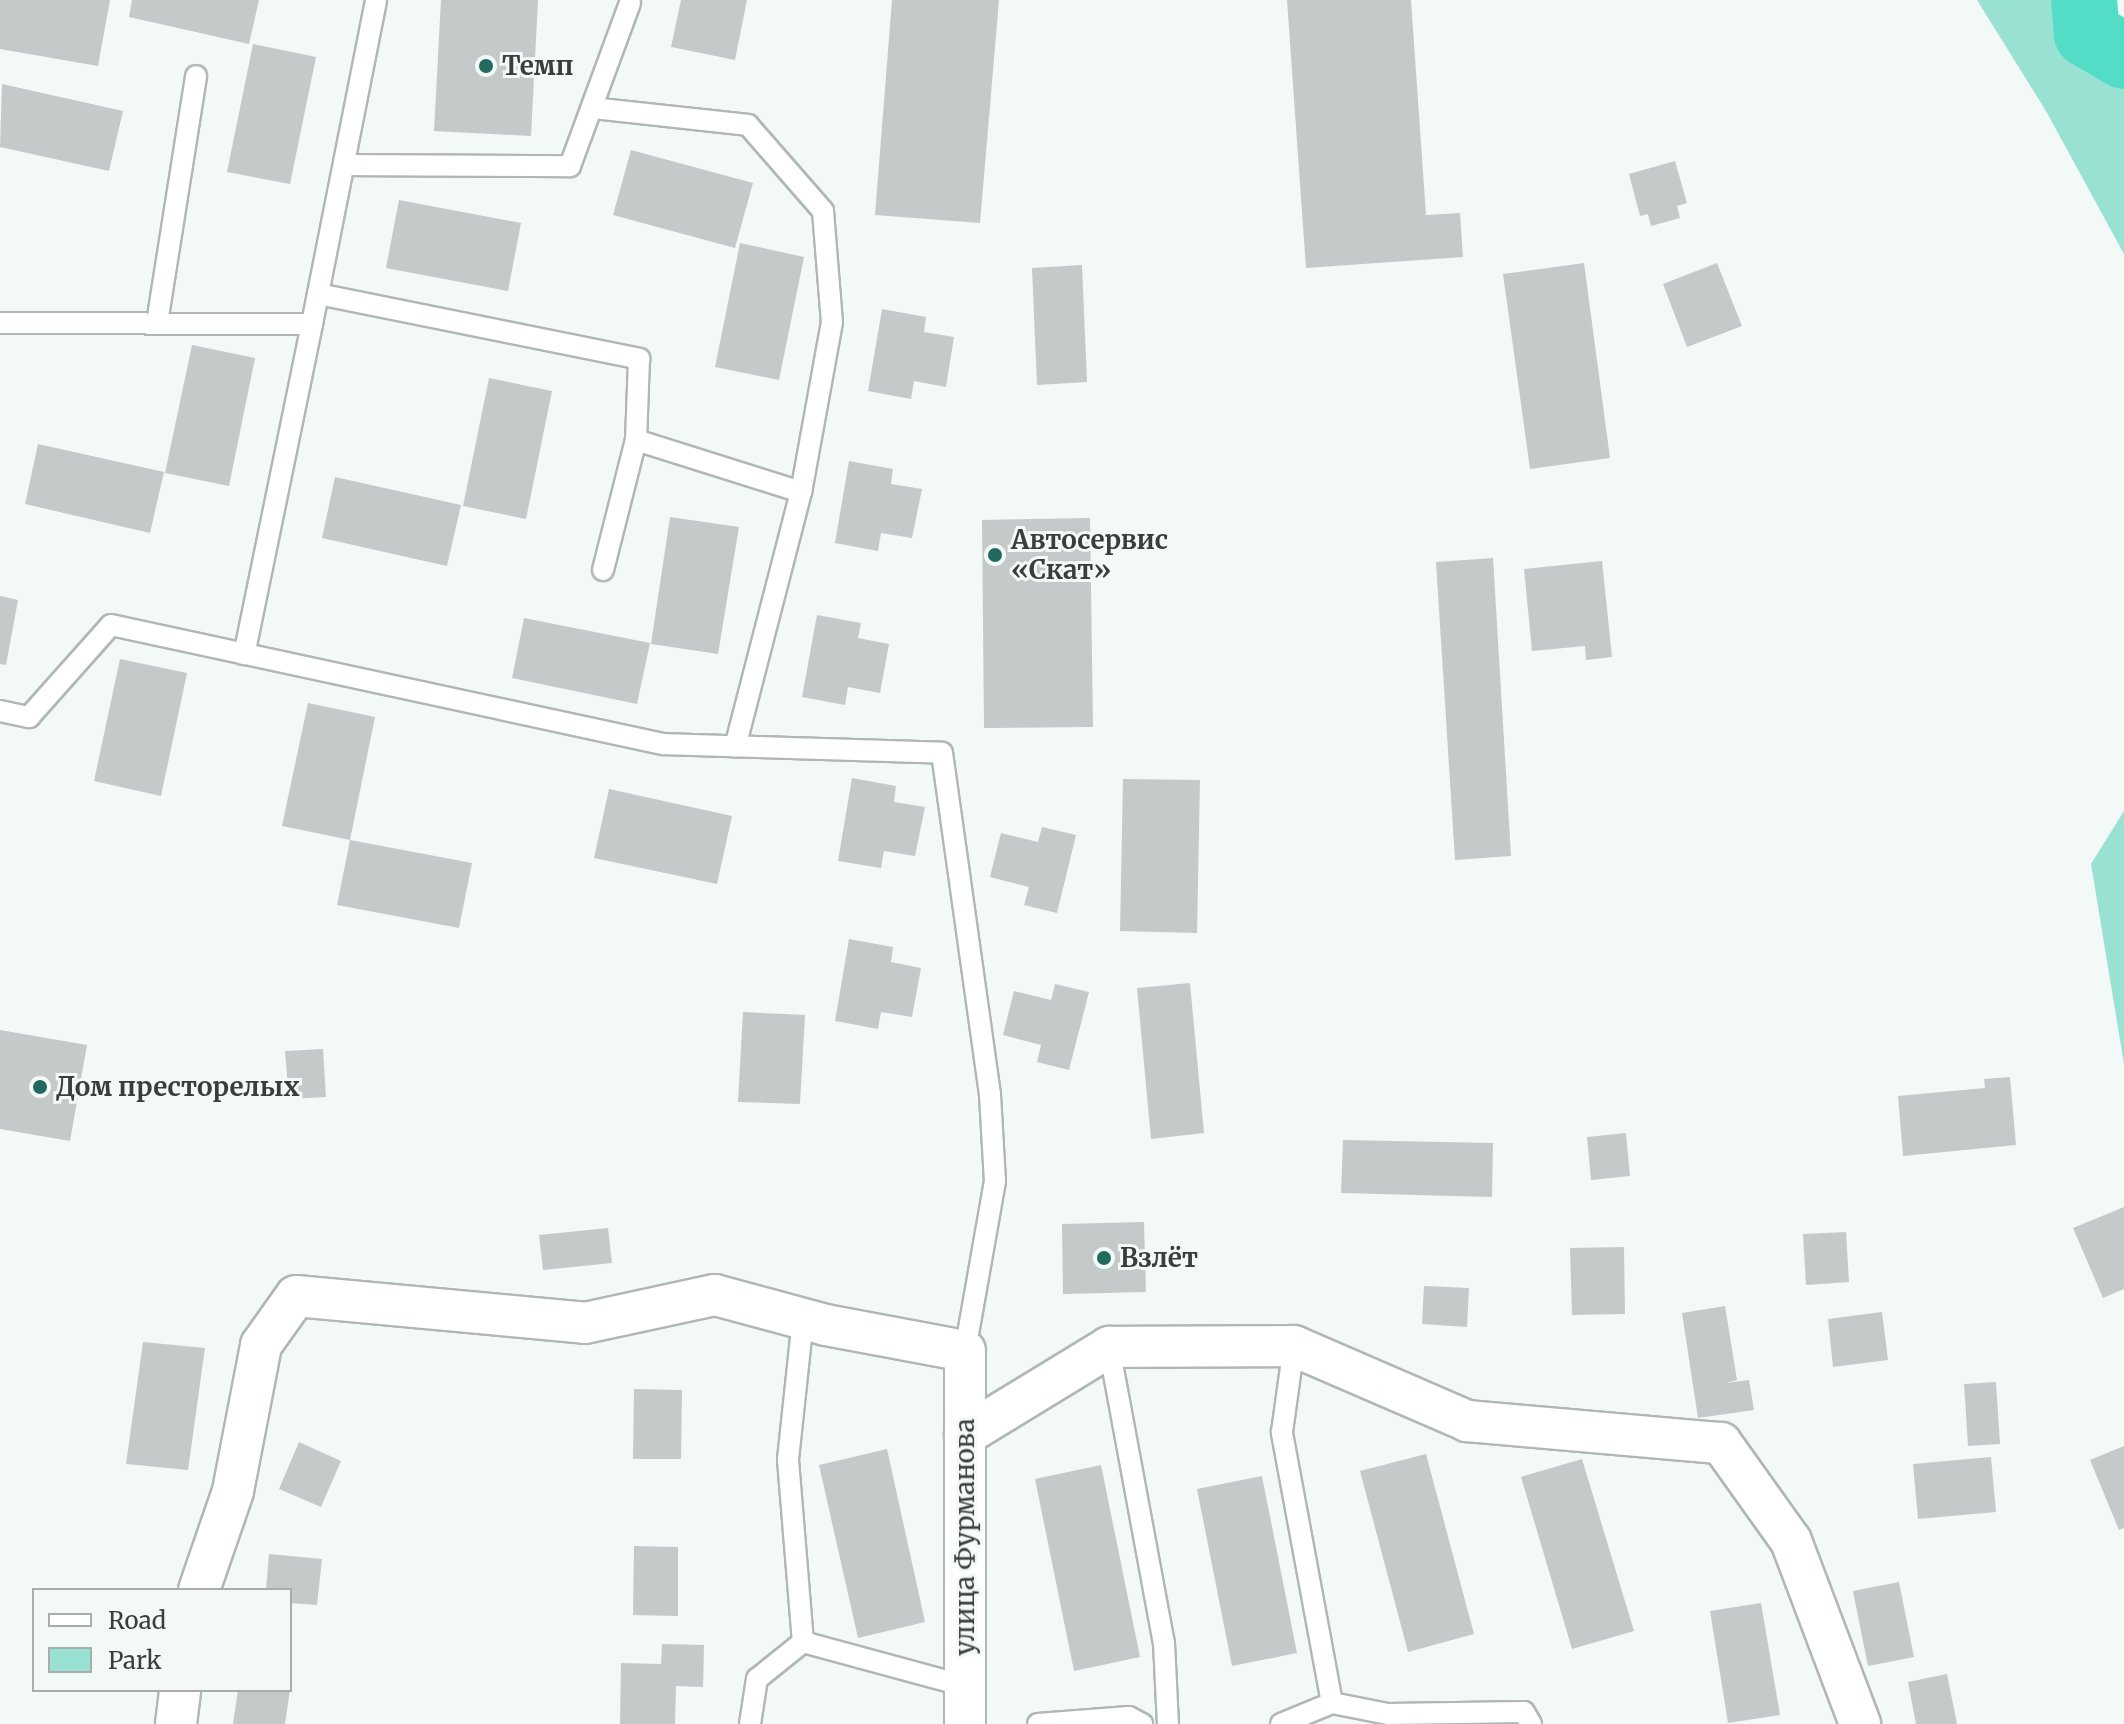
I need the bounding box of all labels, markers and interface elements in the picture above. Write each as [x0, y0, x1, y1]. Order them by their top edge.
place label: Темп [502, 50, 574, 82]
marker: Темп [477, 57, 495, 75]
place label: Автосервис «Скат» [1011, 524, 1168, 586]
marker: Автосервис «Скат» [986, 546, 1004, 564]
place label: Дом престорелых [56, 1071, 300, 1103]
marker: Дом престорелых [31, 1078, 49, 1096]
place label: Взлёт [1120, 1242, 1198, 1274]
marker: Взлёт [1095, 1249, 1113, 1267]
street label: улица Фурманова [949, 1418, 981, 1656]
legend [32, 1588, 292, 1692]
text: Road [108, 1605, 166, 1636]
text: Park [108, 1645, 161, 1676]

